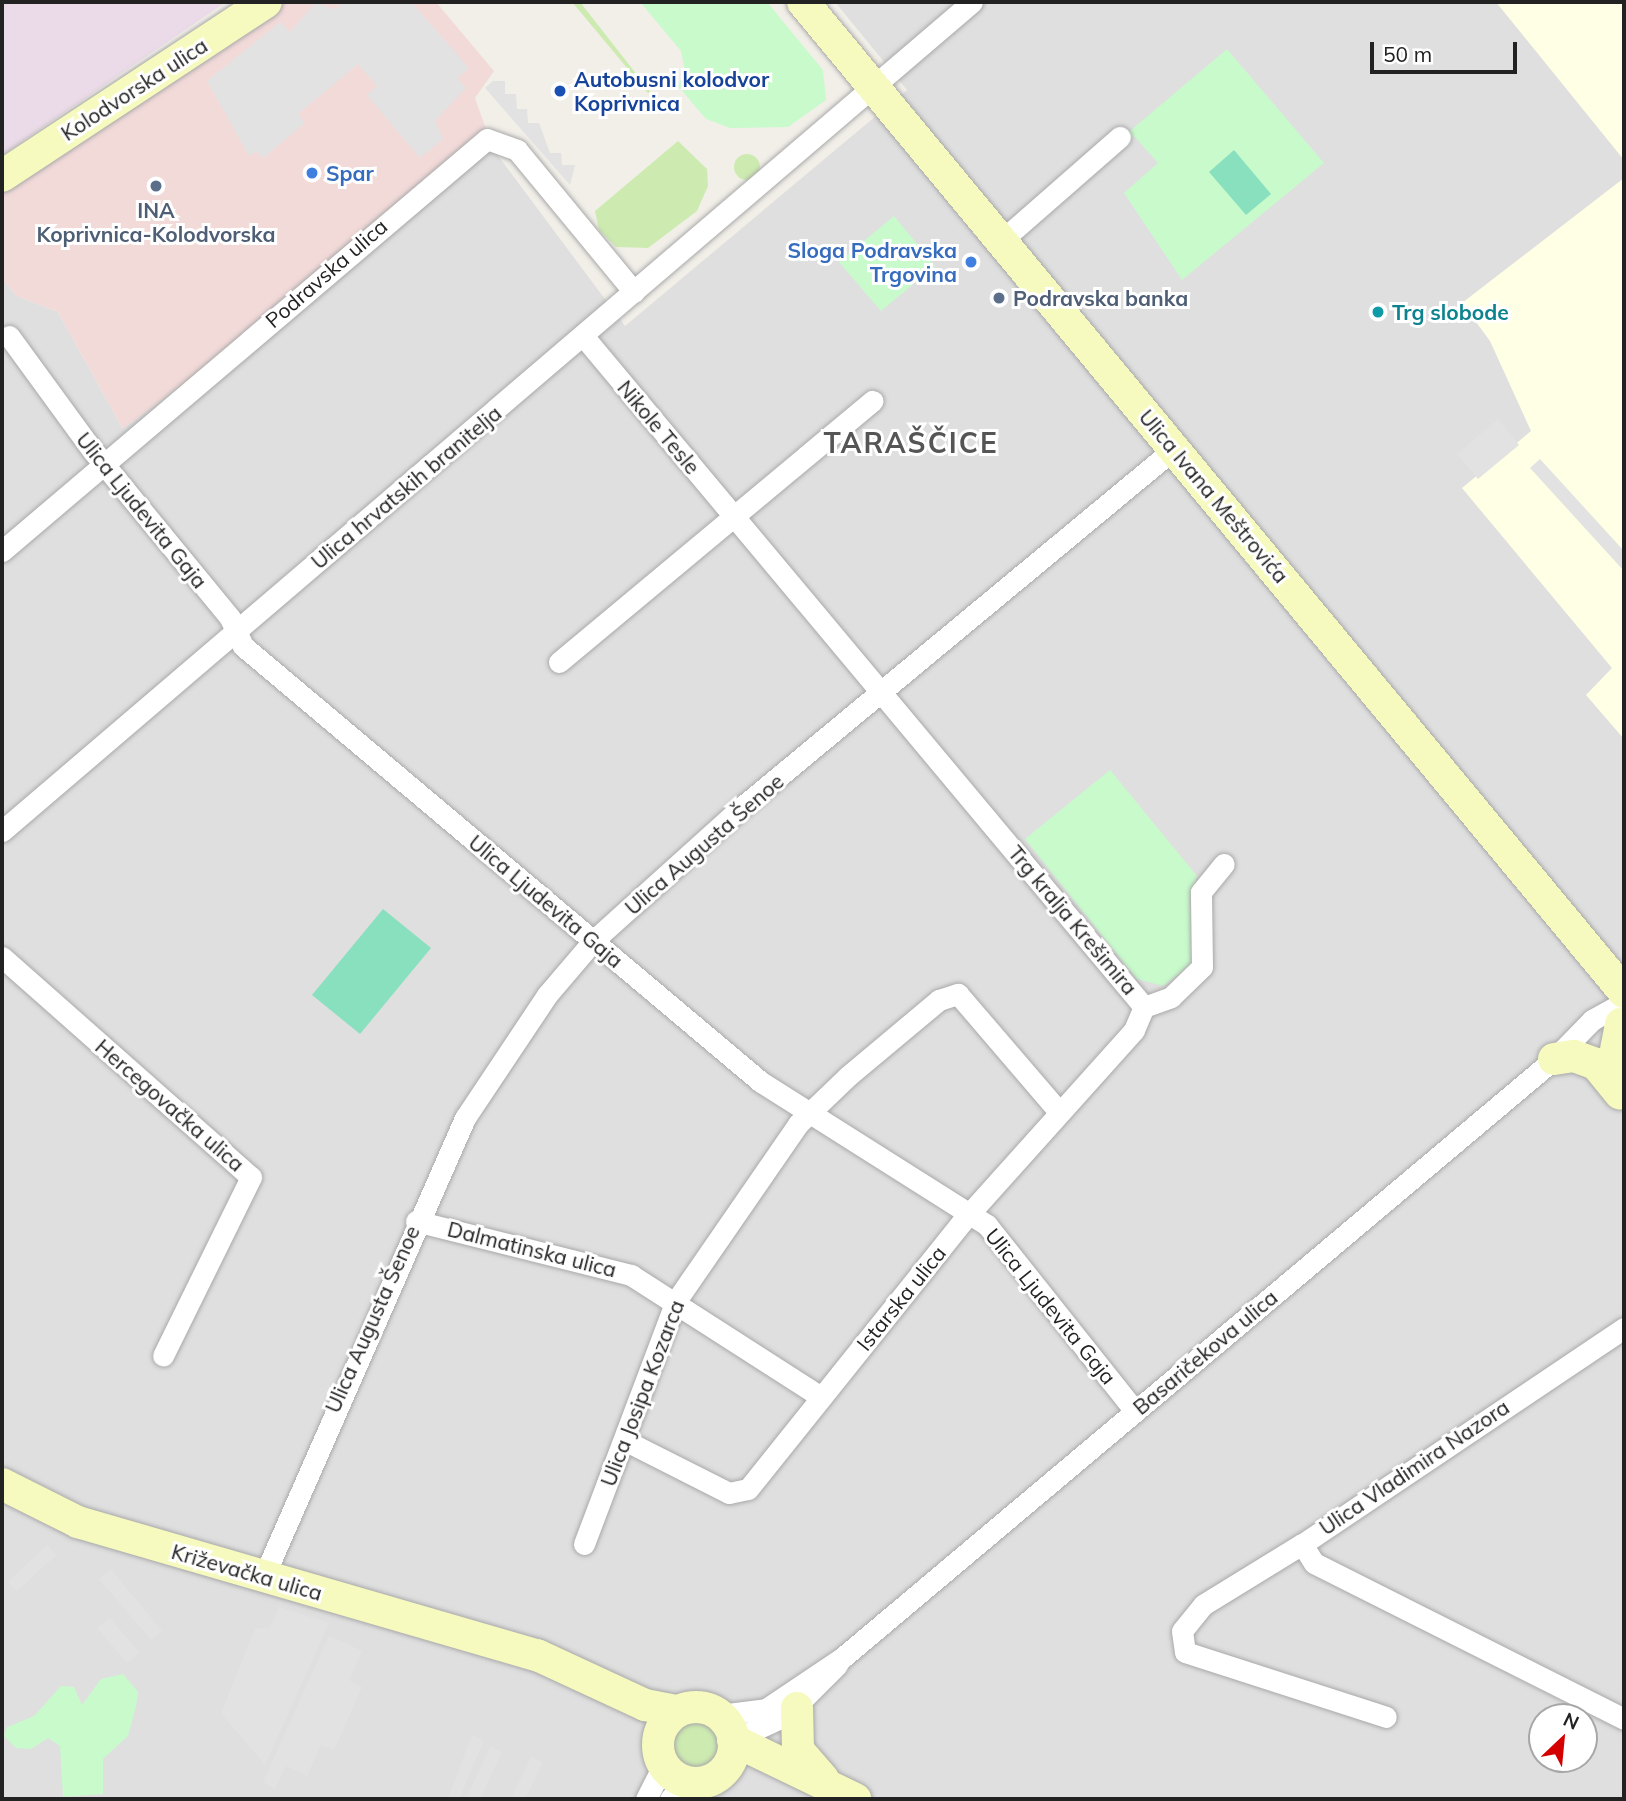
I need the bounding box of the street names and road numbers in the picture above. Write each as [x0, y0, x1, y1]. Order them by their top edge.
street label: Kolodvorska ulica [56, 32, 212, 146]
street label: Podravska ulica [260, 213, 392, 333]
street label: Nikole Tesle [613, 375, 705, 479]
street label: Ulica hrvatskih branitelja [306, 400, 506, 574]
street label: Ulica Ivana Meštrovića [1134, 404, 1294, 588]
street label: Ulica Ljudevita Gaja [71, 427, 213, 593]
street label: Ulica Augusta Šenoe [620, 768, 788, 920]
street label: Ulica Ljudevita Gaja [464, 829, 628, 973]
street label: Trg kralja Krešimira [1003, 840, 1143, 1000]
street label: Hercegovačka ulica [90, 1034, 250, 1176]
street label: Dalmatinska ulica [445, 1216, 619, 1282]
street label: Ulica Augusta Šenoe [319, 1222, 425, 1416]
street label: Ulica Ljudevita Gaja [980, 1223, 1122, 1389]
street label: Istarska ulica [851, 1241, 951, 1355]
street label: Basaričekova ulica [1128, 1284, 1282, 1420]
street label: Ulica Josipa Kozarca [595, 1296, 689, 1490]
street label: Ulica Vladimira Nazora [1314, 1394, 1514, 1540]
street label: Križevačka ulica [169, 1538, 325, 1606]

